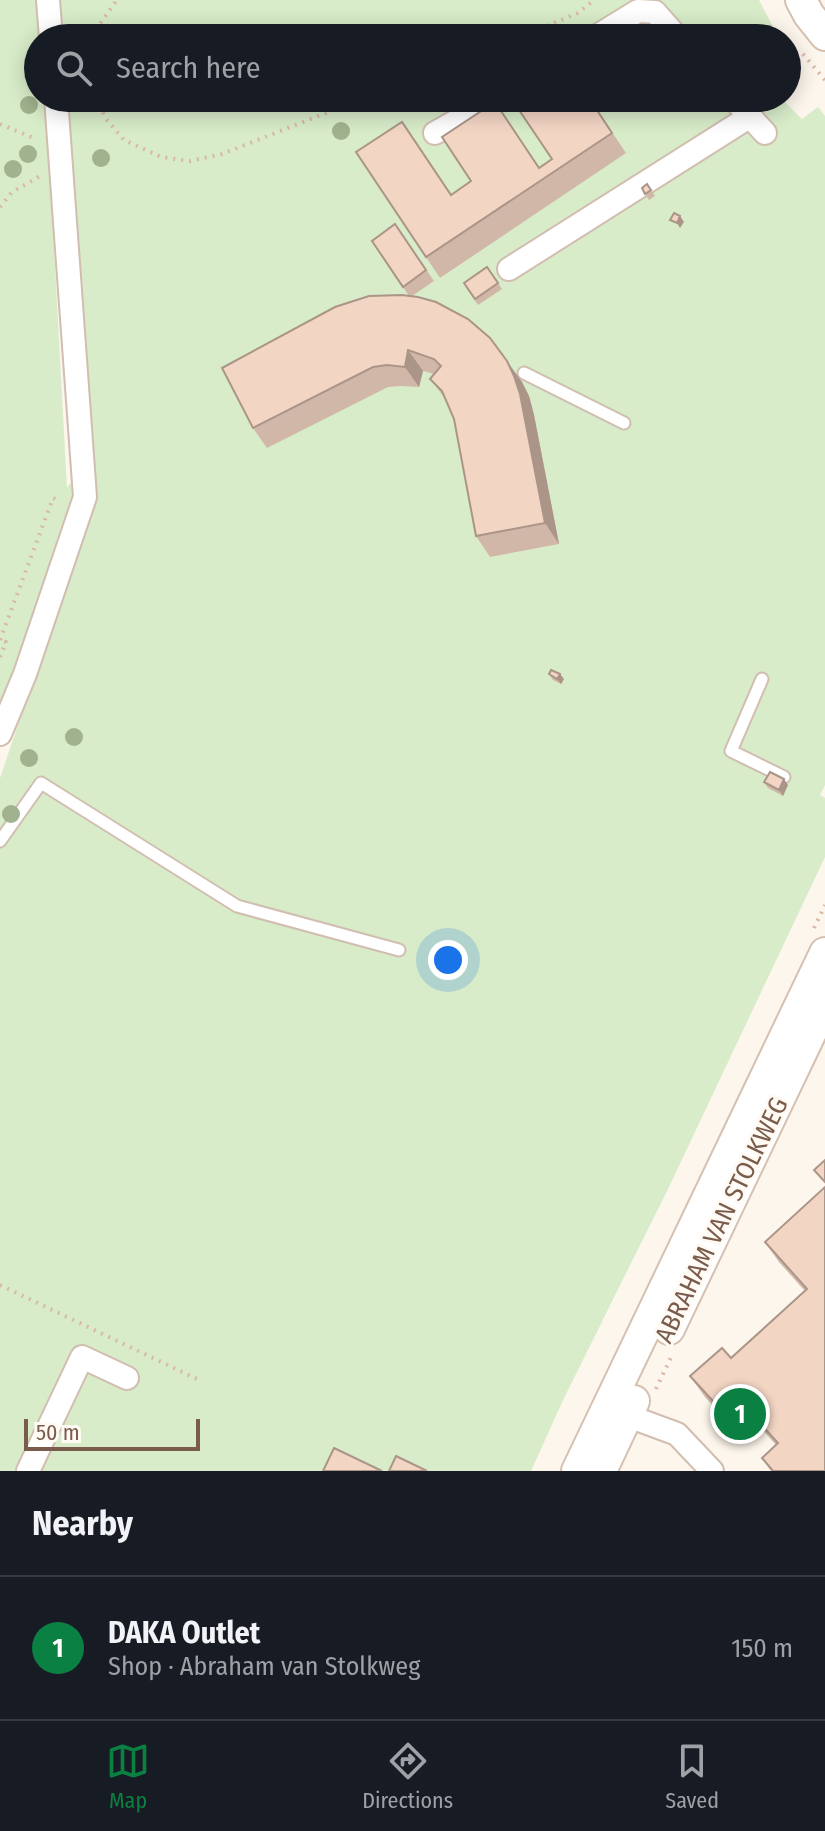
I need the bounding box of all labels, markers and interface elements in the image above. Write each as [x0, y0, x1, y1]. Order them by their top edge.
search box [24, 24, 801, 112]
icon: search [52, 46, 96, 90]
text: Search here [116, 50, 261, 86]
your location [428, 940, 468, 980]
street label: ABRAHAM VAN STOLKWEG [648, 1092, 794, 1348]
pin: 1 [714, 1384, 766, 1444]
scale bar [24, 1415, 200, 1451]
text: 50 m [36, 1419, 80, 1446]
text: Nearby [32, 1503, 133, 1544]
text: DAKA Outlet [108, 1615, 260, 1651]
text: 1 [53, 1633, 64, 1664]
text: 150 m [731, 1633, 793, 1664]
text: Shop · Abraham van Stolkweg [108, 1651, 420, 1682]
tab: Map [106, 1739, 150, 1814]
tab: Directions [362, 1739, 453, 1814]
tab: Saved [665, 1739, 719, 1814]

